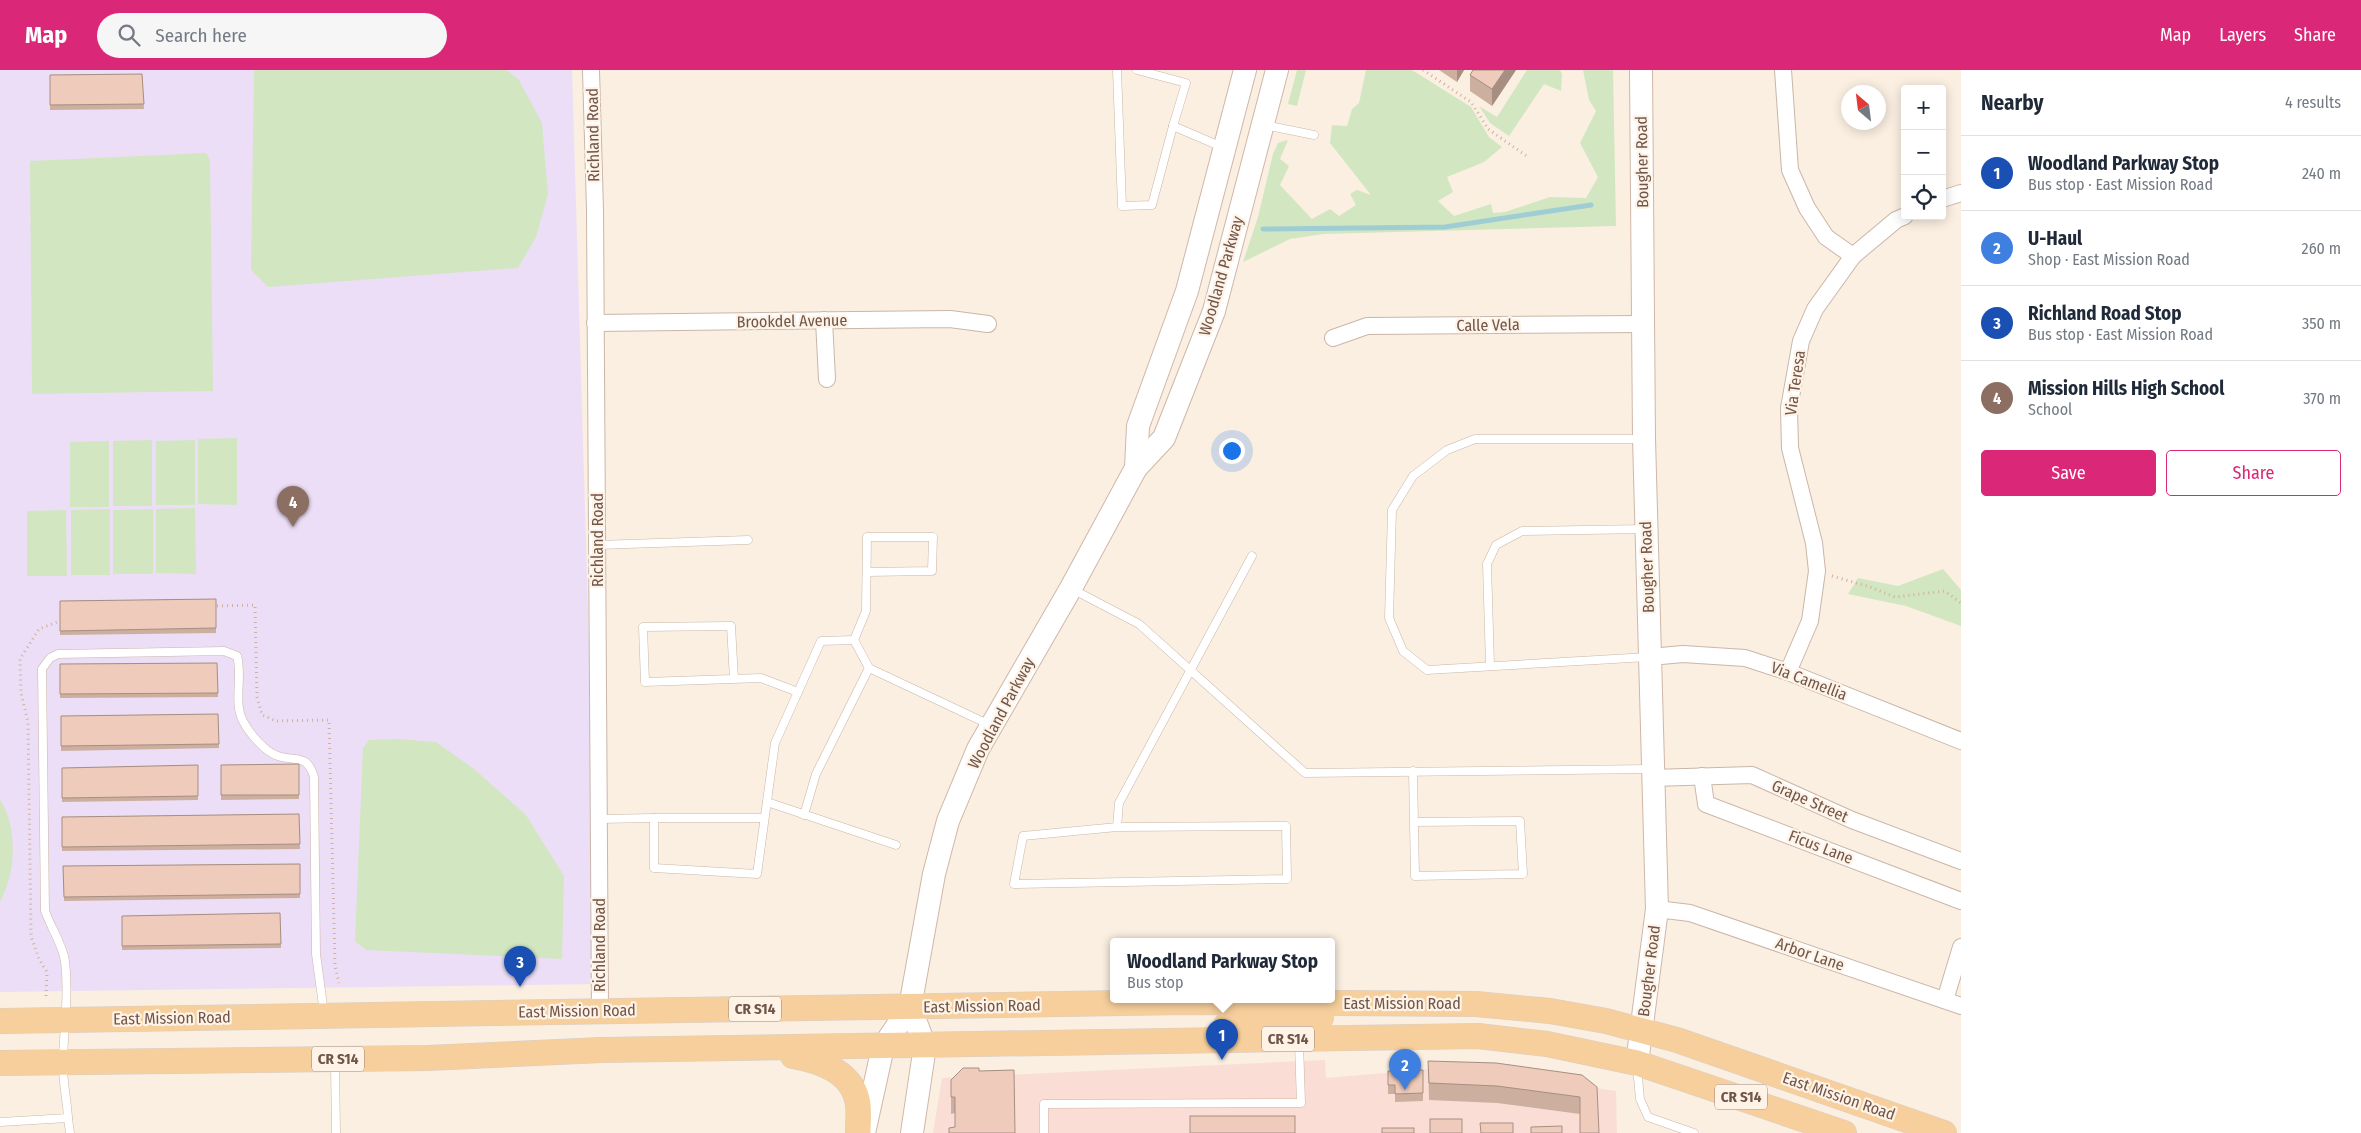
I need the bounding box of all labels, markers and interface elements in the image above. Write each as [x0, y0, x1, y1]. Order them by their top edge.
search box [97, 13, 447, 58]
text: Map [25, 21, 67, 49]
icon: search [115, 21, 143, 49]
text: Search here [155, 24, 247, 47]
text: Map [2160, 24, 2191, 46]
text: Layers [2219, 24, 2266, 46]
text: Share [2294, 24, 2336, 46]
north arrow [1841, 85, 1886, 130]
map controls [1901, 85, 1946, 220]
button: + [1901, 85, 1946, 130]
street label: Richland Road [583, 88, 603, 182]
text: Nearby [1981, 90, 2043, 116]
text: 4 results [2285, 93, 2341, 112]
street label: Bougher Road [1632, 116, 1652, 208]
button: − [1901, 130, 1946, 175]
text: Woodland Parkway Stop [2028, 152, 2219, 175]
text: 1 [1994, 164, 2000, 183]
text: 240 m [2302, 164, 2341, 183]
button: locate [1901, 175, 1946, 220]
text: Bus stop · East Mission Road [2028, 175, 2213, 194]
street label: Woodland Parkway [1195, 213, 1247, 338]
text: U-Haul [2028, 227, 2082, 250]
text: 2 [1993, 239, 2001, 258]
text: 260 m [2302, 239, 2341, 258]
text: Shop · East Mission Road [2028, 250, 2190, 269]
text: Richland Road Stop [2028, 302, 2181, 325]
street label: Brookdel Avenue [737, 311, 848, 331]
text: 3 [1993, 314, 2001, 333]
text: 350 m [2302, 314, 2341, 333]
street label: Calle Vela [1456, 315, 1520, 335]
text: Bus stop · East Mission Road [2028, 325, 2213, 344]
street label: Via Teresa [1781, 349, 1809, 417]
text: Mission Hills High School [2028, 377, 2224, 400]
text: 4 [1993, 389, 2001, 408]
text: 370 m [2303, 389, 2341, 408]
text: School [2028, 400, 2072, 419]
your location [1219, 438, 1245, 464]
button: Save [1981, 450, 2156, 496]
button: Share [2166, 450, 2341, 496]
pin: 4 [277, 486, 309, 527]
street label: Richland Road [588, 493, 607, 587]
street label: Bougher Road [1636, 521, 1658, 613]
street label: Woodland Parkway [964, 653, 1039, 772]
street label: Via Camellia [1768, 658, 1850, 704]
street label: Grape Street [1769, 776, 1852, 827]
street label: Ficus Lane [1786, 826, 1856, 868]
street label: Richland Road [590, 898, 609, 992]
street label: Bougher Road [1634, 924, 1664, 1018]
street label: Arbor Lane [1773, 933, 1847, 975]
popup [1110, 938, 1335, 1003]
pin: 3 [504, 946, 536, 987]
text: Woodland Parkway Stop [1127, 950, 1318, 973]
text: Bus stop [1127, 973, 1183, 992]
street label: East Mission Road [1343, 994, 1461, 1013]
street label: East Mission Road [923, 995, 1041, 1017]
road number: CR S14 [729, 996, 781, 1022]
street label: East Mission Road [518, 1000, 636, 1022]
street label: East Mission Road [113, 1007, 231, 1029]
pin: 1 [1206, 1019, 1238, 1060]
road number: CR S14 [1262, 1026, 1314, 1052]
road number: CR S14 [312, 1046, 364, 1072]
pin: 2 [1389, 1049, 1421, 1090]
street label: East Mission Road [1780, 1068, 1898, 1124]
road number: CR S14 [1715, 1084, 1767, 1110]

